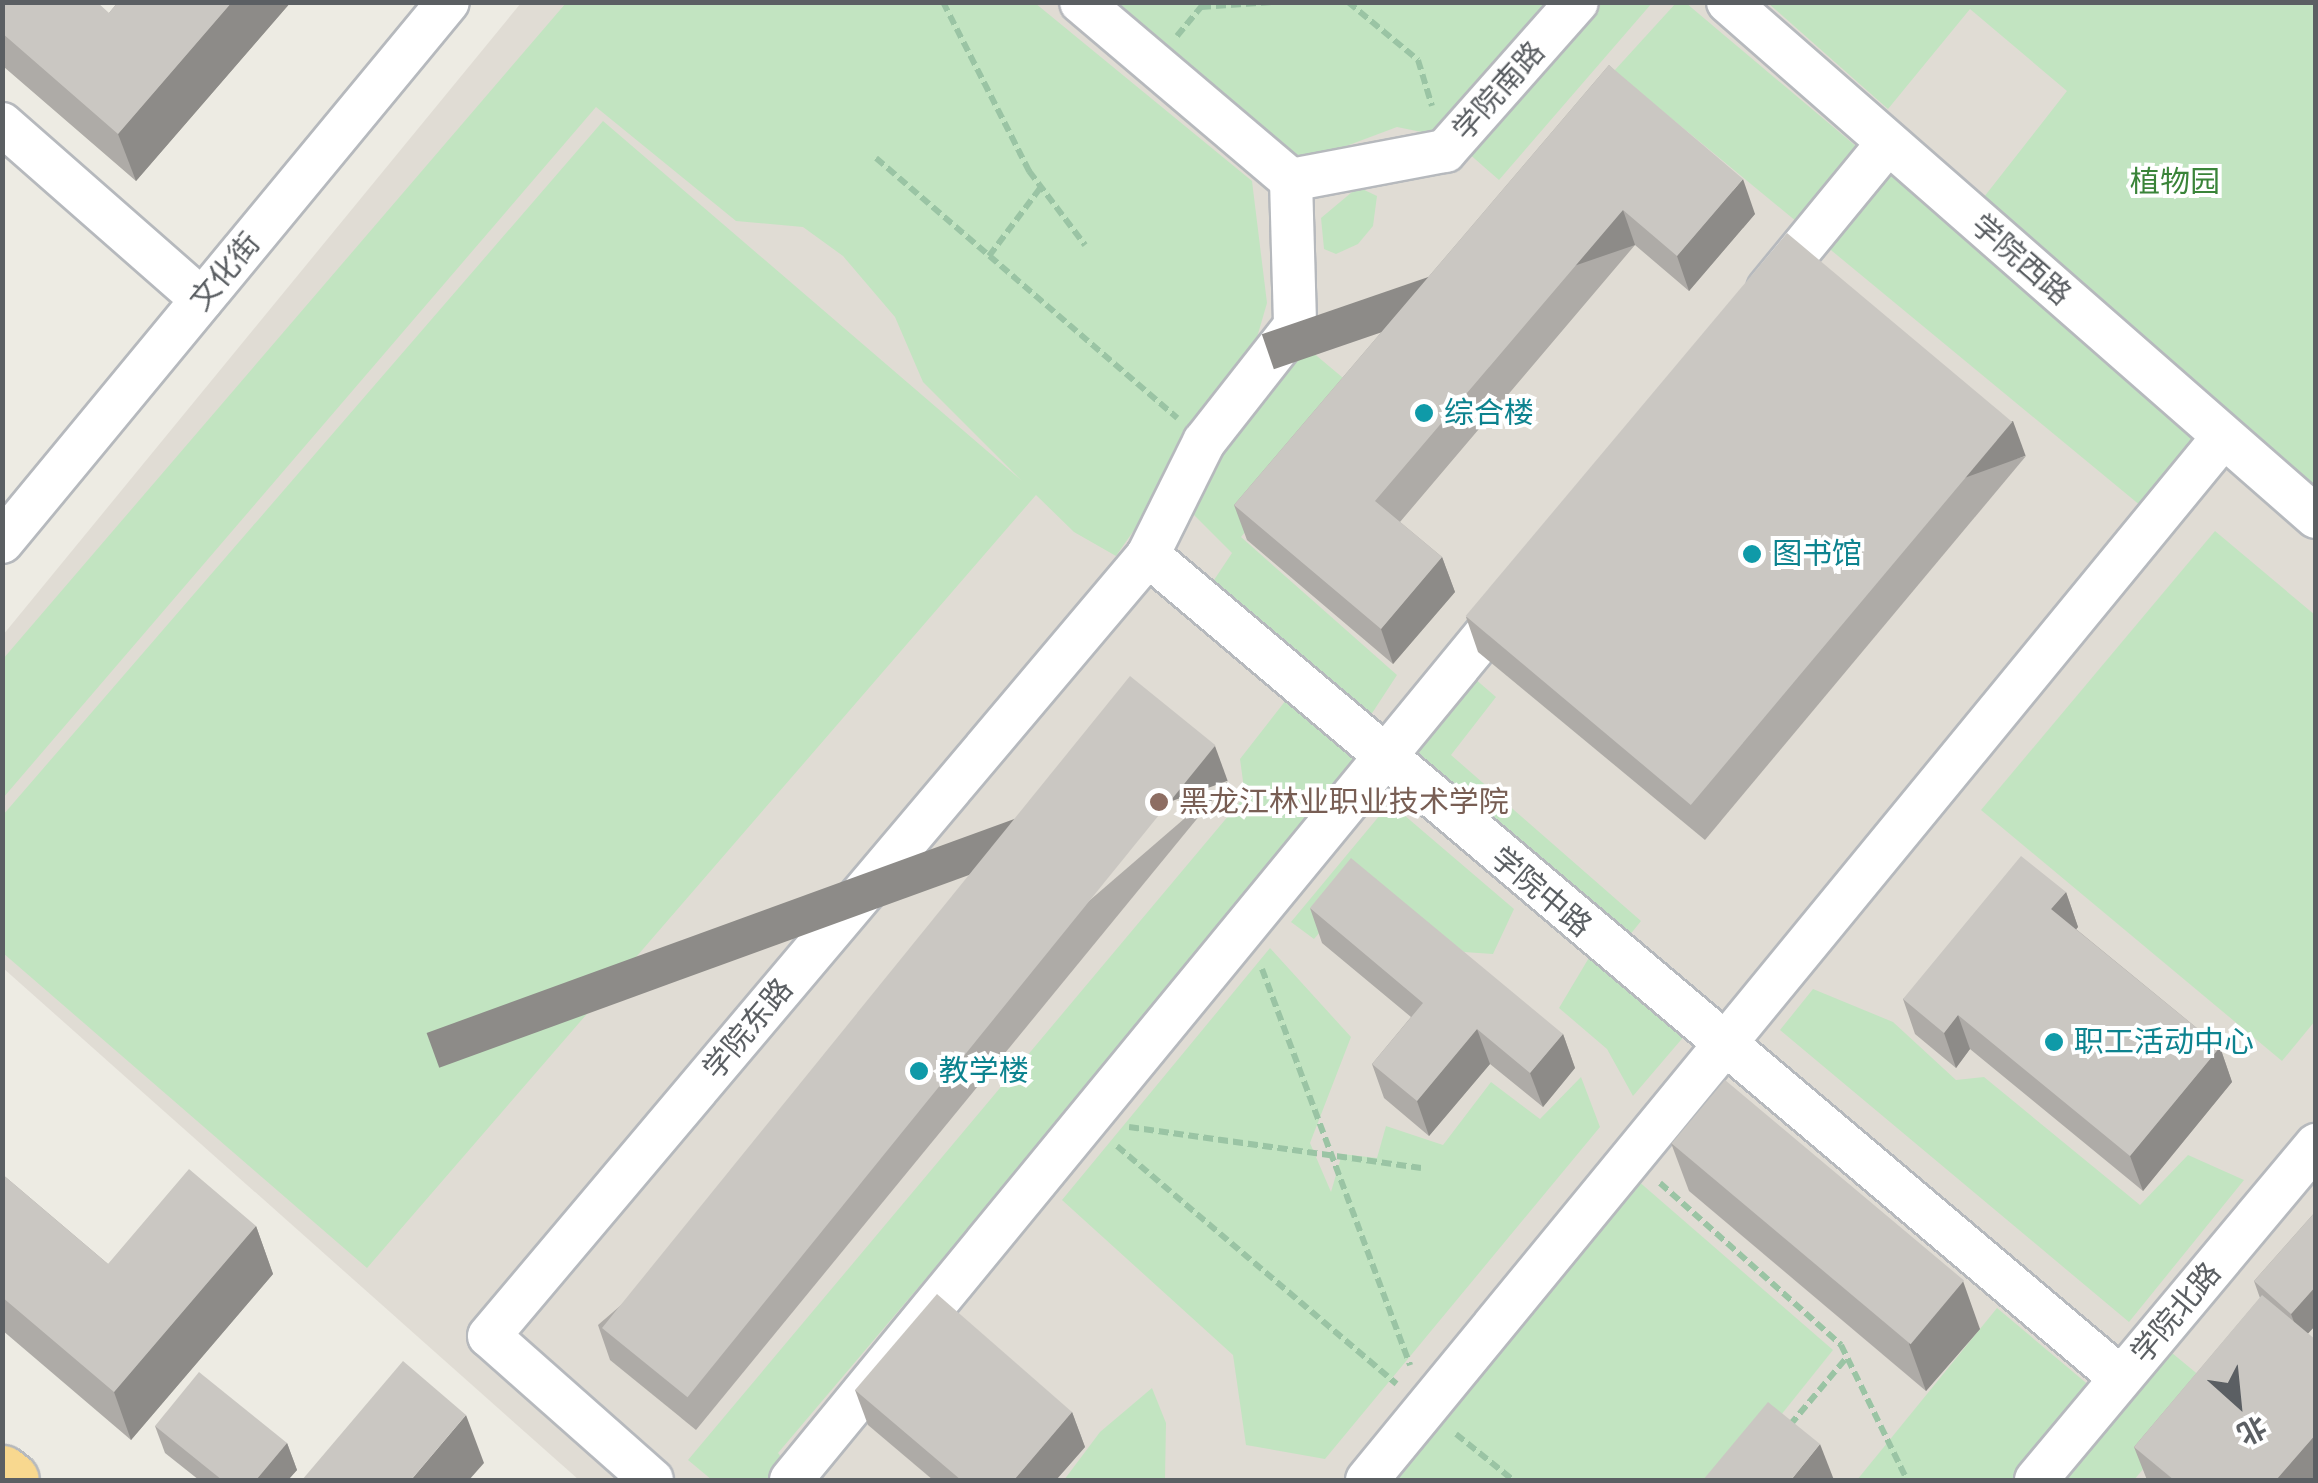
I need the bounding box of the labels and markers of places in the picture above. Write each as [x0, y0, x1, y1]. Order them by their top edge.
place label: 综合楼 [1444, 395, 1534, 431]
marker: 综合楼 [1413, 402, 1435, 424]
place label: 图书馆 [1772, 536, 1862, 572]
marker: 图书馆 [1741, 543, 1763, 565]
place label: 黑龙江林业职业技术学院 [1179, 784, 1509, 820]
marker: 黑龙江林业职业技术学院 [1148, 791, 1170, 813]
place label: 职工活动中心 [2074, 1024, 2254, 1060]
marker: 职工活动中心 [2043, 1031, 2065, 1053]
place label: 教学楼 [939, 1053, 1029, 1089]
marker: 教学楼 [908, 1060, 930, 1082]

